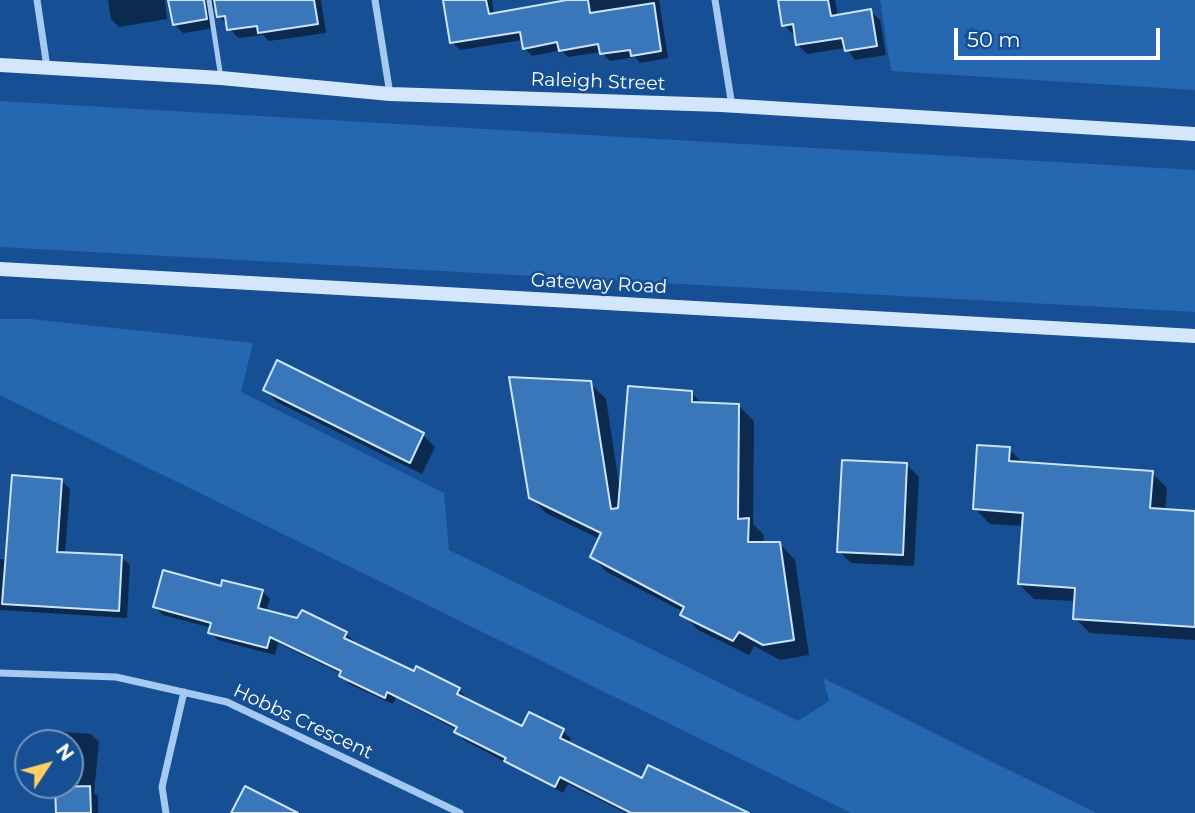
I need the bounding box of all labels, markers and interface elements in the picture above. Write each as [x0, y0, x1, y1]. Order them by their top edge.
scale bar [957, 14, 1164, 58]
text: 50 m [967, 27, 1021, 52]
street label: Raleigh Street [530, 68, 666, 96]
street label: Gateway Road [530, 269, 668, 299]
street label: Hobbs Crescent [230, 680, 376, 764]
north arrow [14, 729, 84, 799]
text: N [51, 740, 79, 766]

